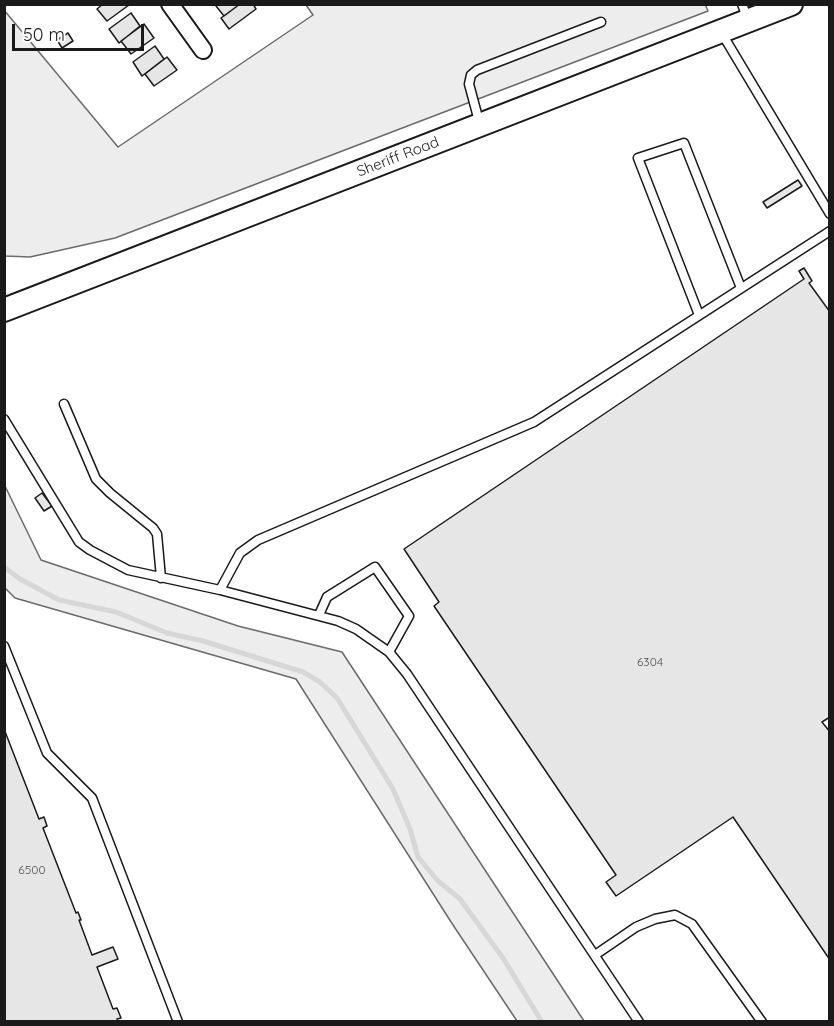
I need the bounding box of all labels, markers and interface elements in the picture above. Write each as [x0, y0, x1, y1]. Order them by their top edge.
scale bar [15, 12, 147, 50]
text: 50 m [23, 23, 65, 46]
street label: Sheriff Road [354, 133, 442, 181]
house number: 6304 [637, 655, 663, 669]
house number: 6500 [18, 863, 46, 877]

